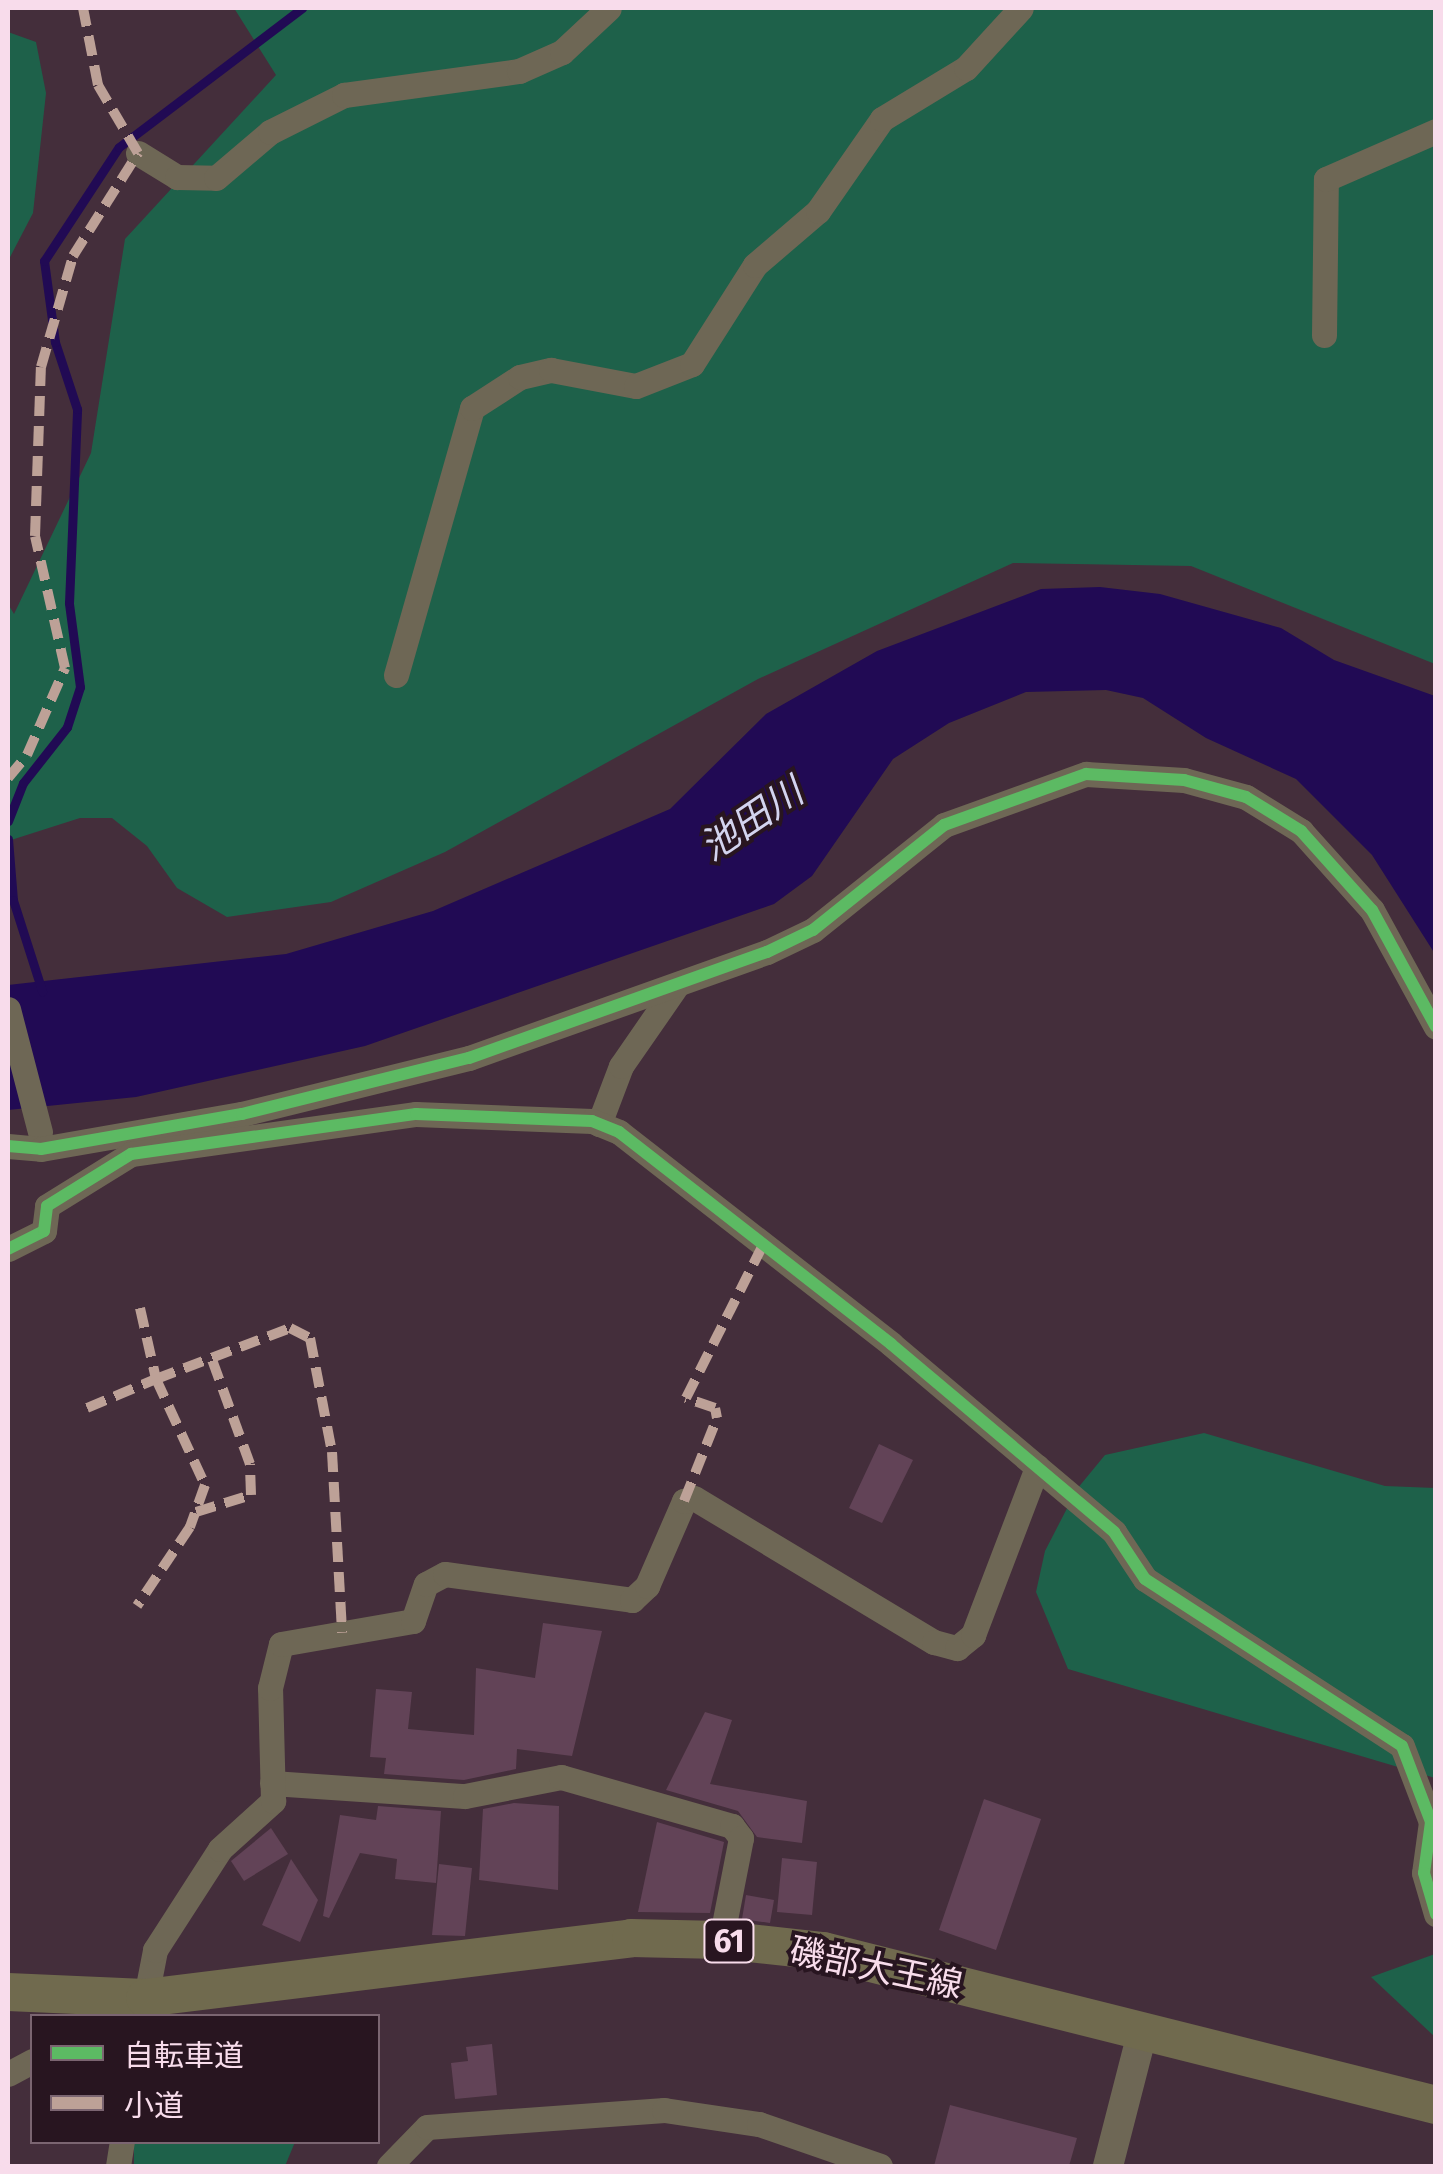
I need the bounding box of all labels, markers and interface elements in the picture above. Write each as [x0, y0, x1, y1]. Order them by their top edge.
water label: 池田川 [692, 769, 812, 871]
road number: 61 [702, 1914, 756, 1968]
street label: 磯部大王線 [786, 1929, 966, 2007]
legend [30, 2014, 380, 2144]
text: 自転車道 [124, 2038, 244, 2074]
text: 小道 [124, 2088, 184, 2124]

